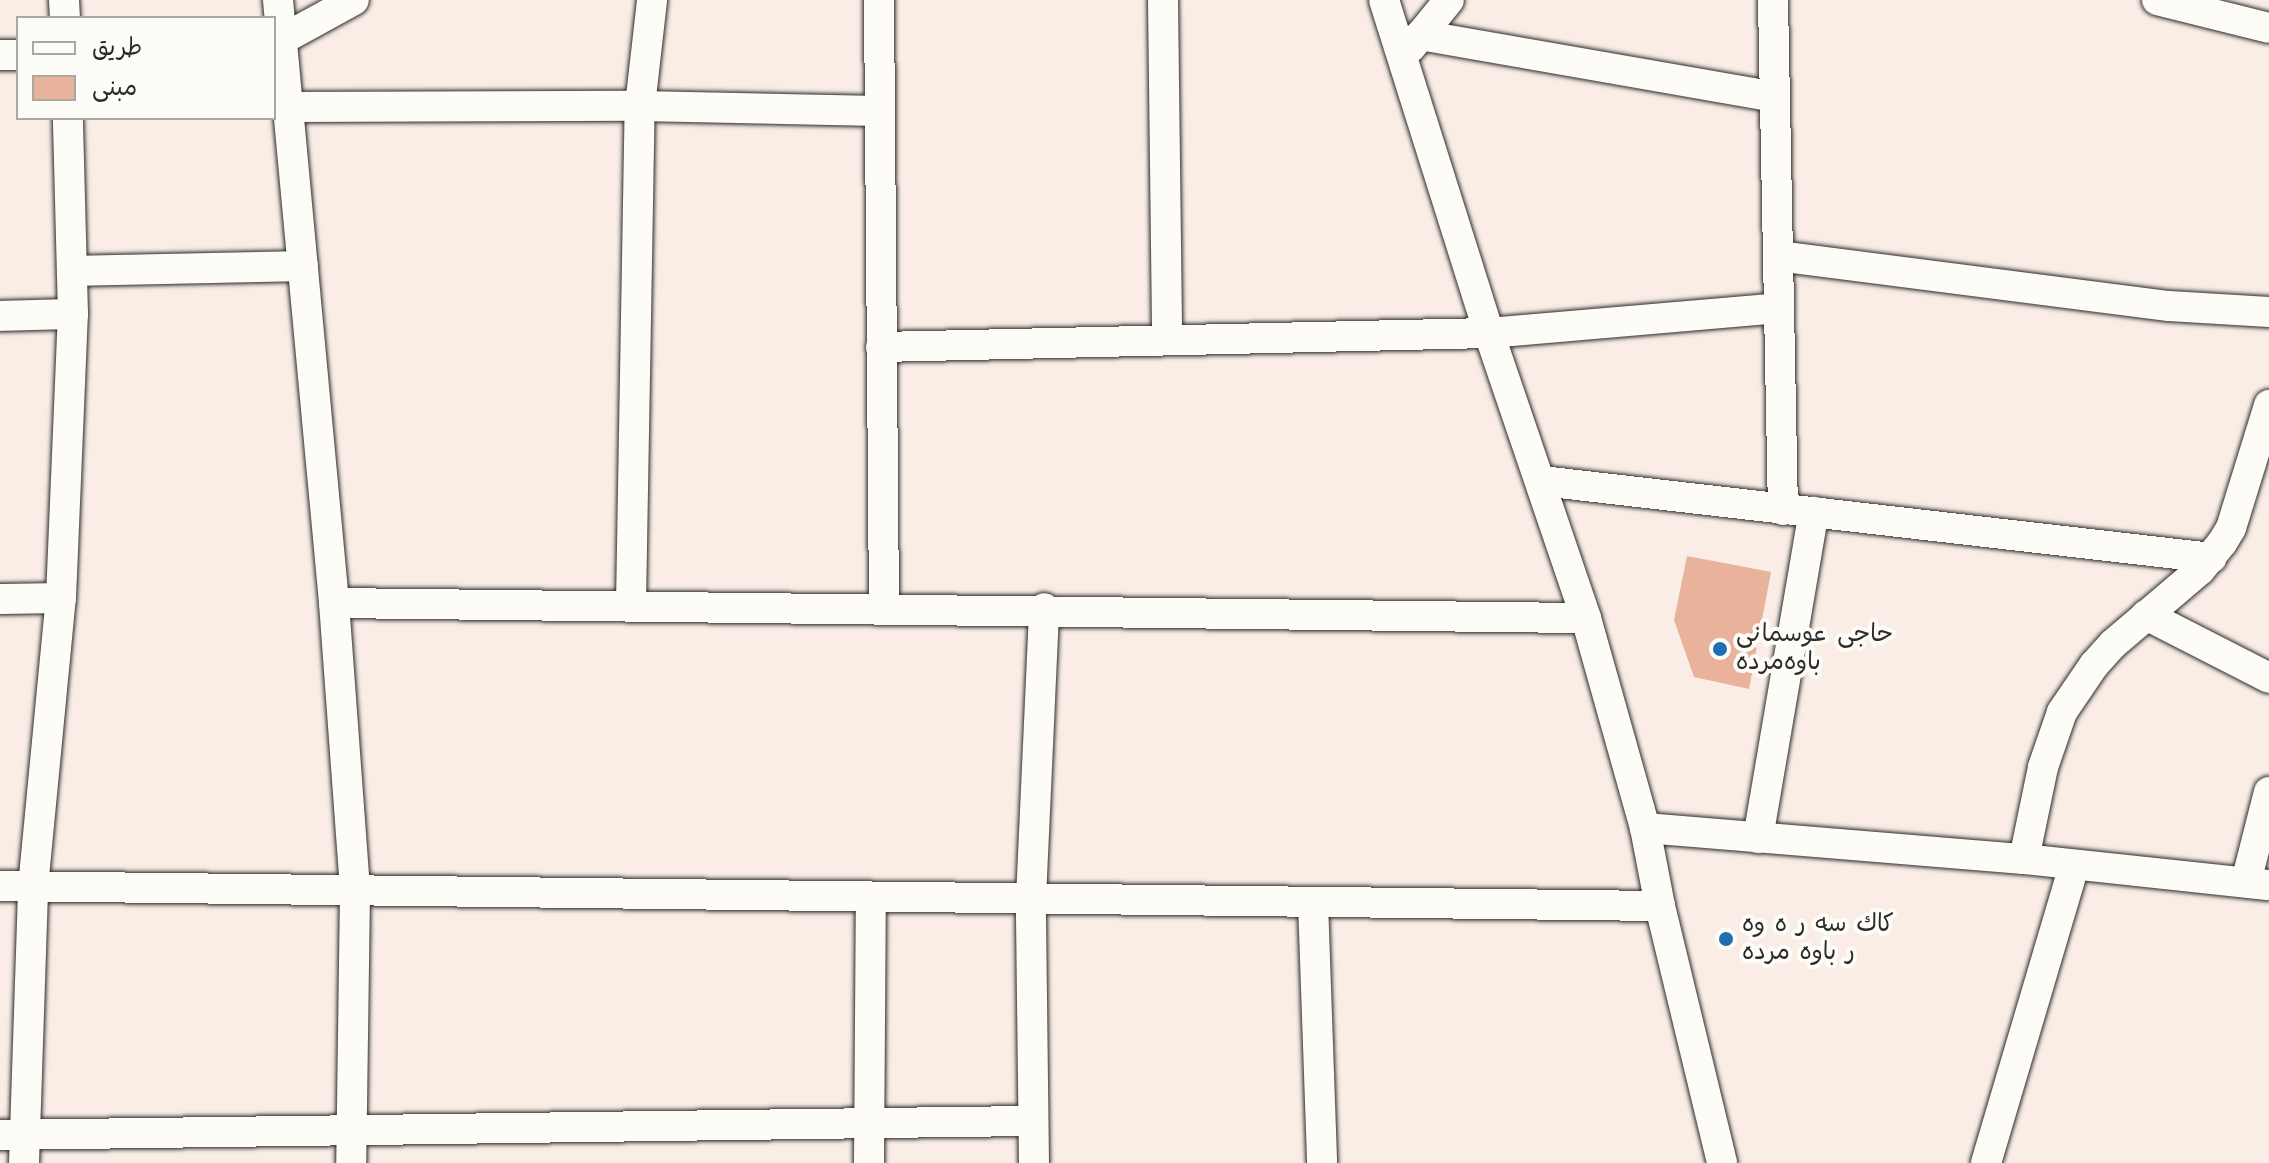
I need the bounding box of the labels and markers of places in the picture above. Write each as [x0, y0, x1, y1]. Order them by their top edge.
place label: حاجی عوسمانی باوەمردە [1736, 621, 1893, 677]
marker: حاجی عوسمانی باوەمردە [1711, 640, 1729, 658]
place label: كاك سه ر ه وه ر باوه مرده [1742, 911, 1894, 967]
marker: كاك سه ر ه وه ر باوه مرده [1717, 930, 1735, 948]

